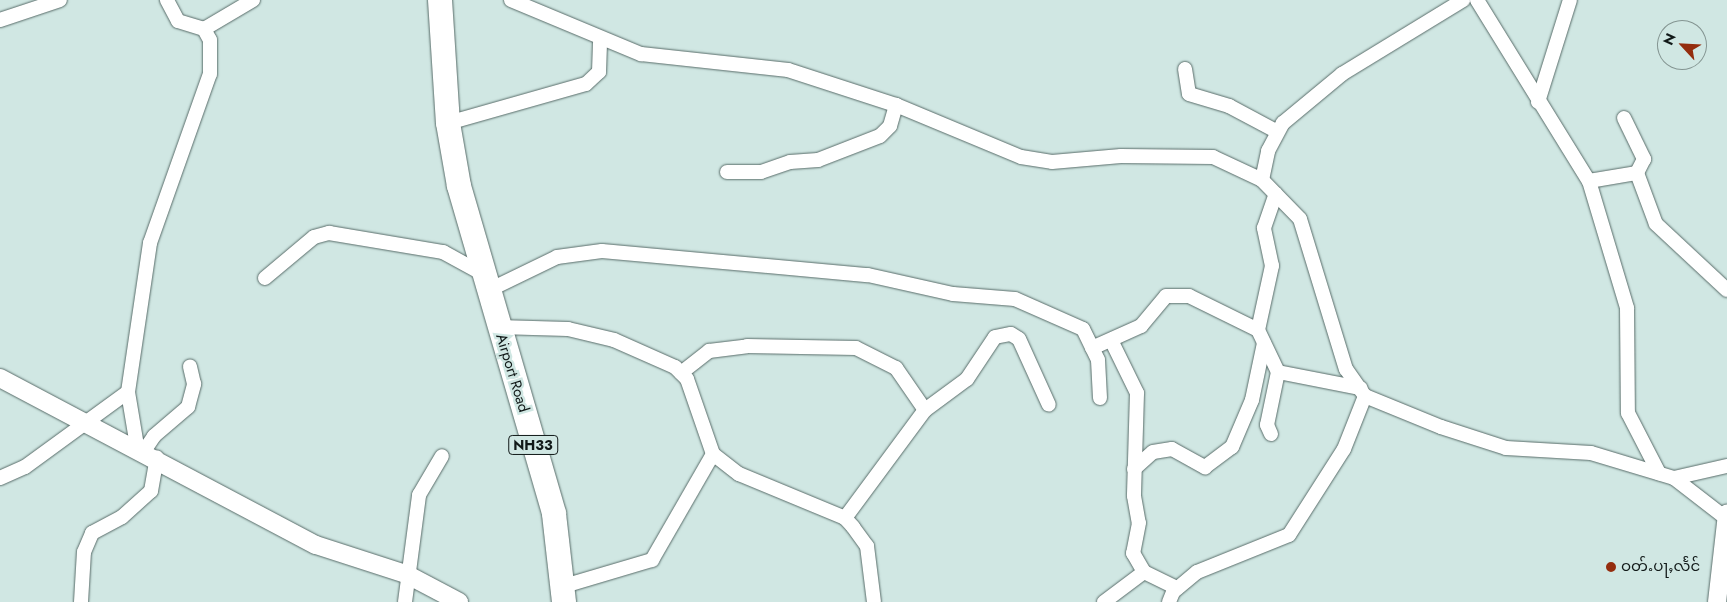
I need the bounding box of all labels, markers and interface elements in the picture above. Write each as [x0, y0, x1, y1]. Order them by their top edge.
north arrow [1657, 20, 1707, 70]
text: N [1658, 30, 1681, 48]
street label: Airport Road [492, 332, 532, 414]
road number: NH33 [508, 434, 558, 456]
place label: ဝတ်ႉပႃႇလႅင် [1621, 558, 1700, 576]
marker: ဝတ်ႉပႃႇလႅင် [1605, 561, 1617, 573]

